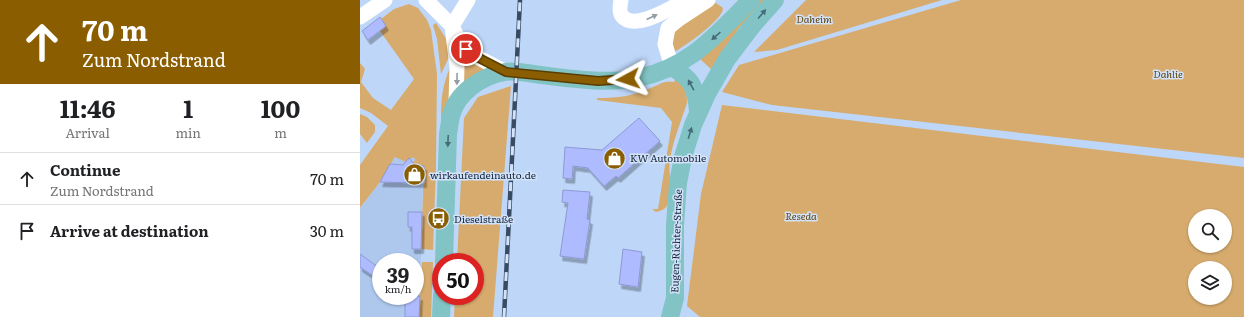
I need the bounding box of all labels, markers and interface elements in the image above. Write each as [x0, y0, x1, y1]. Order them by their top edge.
text: 70 m [82, 8, 148, 50]
one-way arrow [757, 10, 766, 19]
park label: Daheim [796, 11, 832, 26]
one-way arrow [646, 14, 658, 20]
icon: ahead [16, 16, 68, 68]
one-way arrow [711, 31, 721, 41]
pin [449, 32, 483, 66]
icon: arrive [455, 38, 477, 60]
text: Zum Nordstrand [82, 46, 226, 73]
position arrow [607, 58, 649, 100]
park label: Dahlie [1153, 66, 1183, 81]
one-way arrow [453, 73, 460, 85]
one-way arrow [688, 79, 695, 91]
text: 11:46 [60, 90, 116, 125]
text: 1 [183, 90, 193, 125]
text: 100 [261, 90, 300, 125]
text: Arrival [65, 123, 110, 142]
text: min [175, 123, 201, 142]
text: m [274, 123, 287, 142]
one-way arrow [687, 127, 693, 139]
one-way arrow [445, 135, 451, 148]
shop icon: KW Automobile [601, 145, 627, 171]
place label: KW Automobile [630, 150, 706, 165]
text: Continue [50, 158, 120, 181]
shop icon: wirkaufendeinauto.de [402, 162, 428, 188]
text: 70 m [310, 167, 344, 190]
place label: wirkaufendeinauto.de [430, 167, 536, 182]
icon: ahead [16, 168, 38, 190]
text: Zum Nordstrand [50, 181, 154, 200]
street label: Eugen-Richter-Straße [666, 189, 685, 293]
bus stop icon: Dieselstraße [425, 206, 451, 232]
park label: Reseda [785, 208, 817, 223]
map controls [1188, 209, 1232, 305]
button: search [1188, 209, 1232, 253]
place label: Dieselstraße [454, 211, 513, 226]
text: Arrive at destination [50, 219, 209, 242]
text: 30 m [310, 219, 344, 242]
icon: arrive [16, 220, 38, 242]
speed limit sign: 50 [432, 253, 484, 305]
text: 39 [387, 259, 409, 289]
button: layers [1188, 261, 1232, 305]
text: km/h [385, 281, 411, 296]

